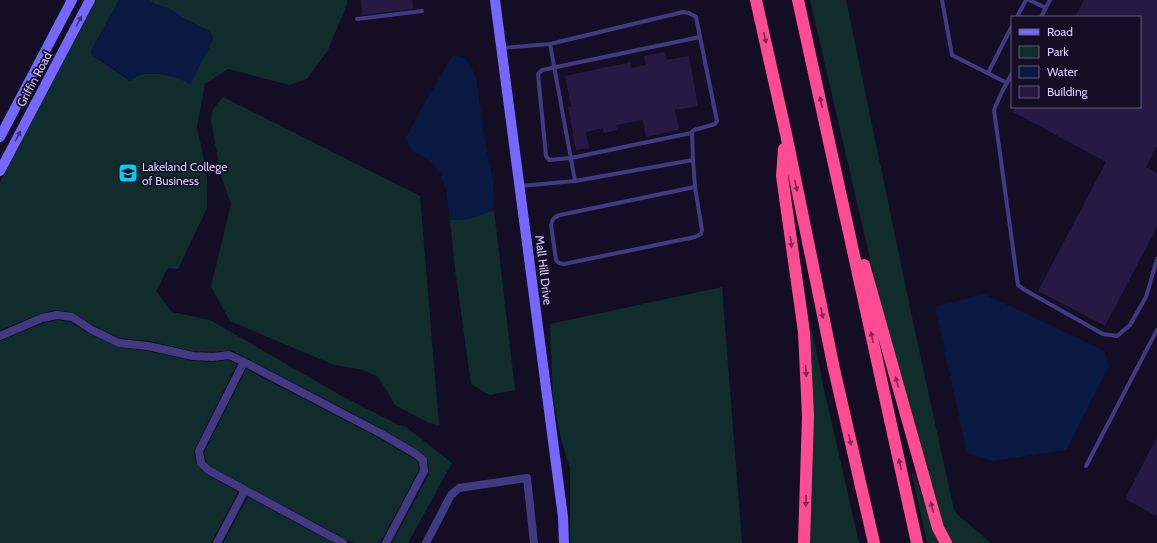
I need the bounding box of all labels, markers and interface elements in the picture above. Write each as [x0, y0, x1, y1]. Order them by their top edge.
one-way arrow [76, 16, 82, 27]
legend [1011, 16, 1141, 108]
text: Road [1047, 24, 1073, 39]
one-way arrow [762, 32, 768, 44]
text: Park [1047, 44, 1069, 59]
street label: Griffin Road [13, 49, 55, 109]
text: Water [1047, 64, 1078, 79]
text: Building [1047, 84, 1089, 99]
one-way arrow [817, 96, 823, 109]
one-way arrow [15, 130, 21, 142]
place label: Lakeland College of Business [142, 159, 227, 188]
school or university icon: Lakeland College of Business [117, 162, 139, 184]
one-way arrow [794, 179, 800, 192]
street label: Mall Hill Drive [532, 234, 556, 306]
one-way arrow [788, 236, 794, 248]
one-way arrow [820, 307, 826, 319]
one-way arrow [869, 331, 875, 343]
one-way arrow [803, 365, 809, 378]
one-way arrow [894, 376, 900, 388]
one-way arrow [848, 434, 854, 446]
one-way arrow [896, 458, 902, 470]
one-way arrow [803, 495, 810, 507]
one-way arrow [929, 501, 935, 513]

